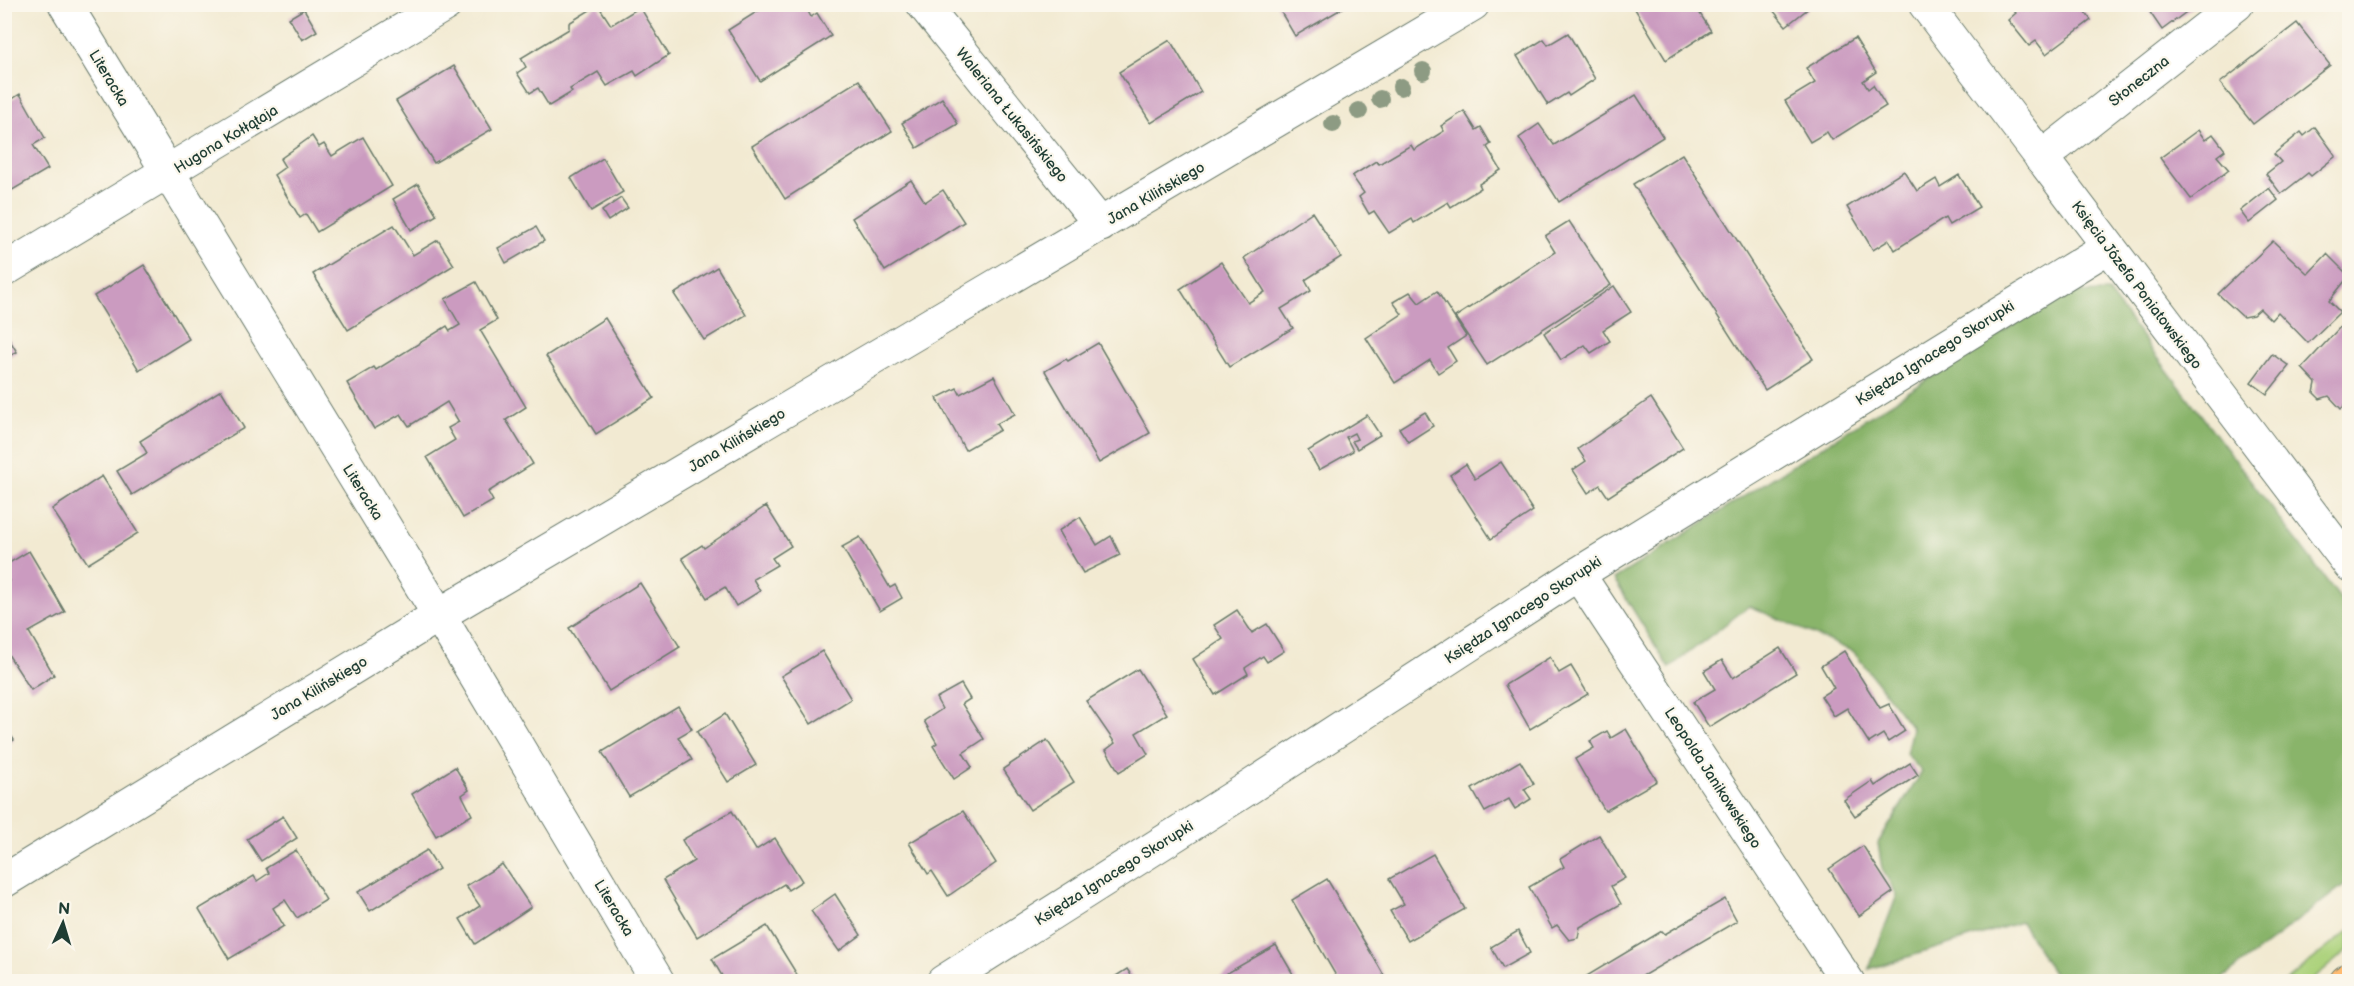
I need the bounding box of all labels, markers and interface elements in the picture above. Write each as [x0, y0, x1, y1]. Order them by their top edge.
street label: Waleriana Łukasińskiego [951, 44, 1072, 187]
street label: Literacka [84, 47, 133, 110]
street label: Słoneczna [2105, 52, 2173, 111]
street label: Hugona Kołłątaja [171, 101, 282, 178]
street label: Jana Kilińskiego [1104, 158, 1208, 229]
street label: Księcia Józefa Poniatowskiego [2067, 197, 2206, 373]
street label: Księdza Ignacego Skorupki [1852, 297, 2018, 410]
street label: Jana Kilińskiego [685, 404, 789, 477]
street label: Literacka [338, 461, 387, 524]
street label: Księdza Ignacego Skorupki [1441, 552, 1605, 668]
street label: Jana Kilińskiego [267, 652, 371, 725]
street label: Leopolda Janikowskiego [1660, 704, 1765, 852]
street label: Księdza Ignacego Skorupki [1031, 817, 1197, 930]
street label: Literacka [589, 877, 638, 940]
north arrow [33, 893, 93, 953]
text: N [57, 900, 71, 919]

